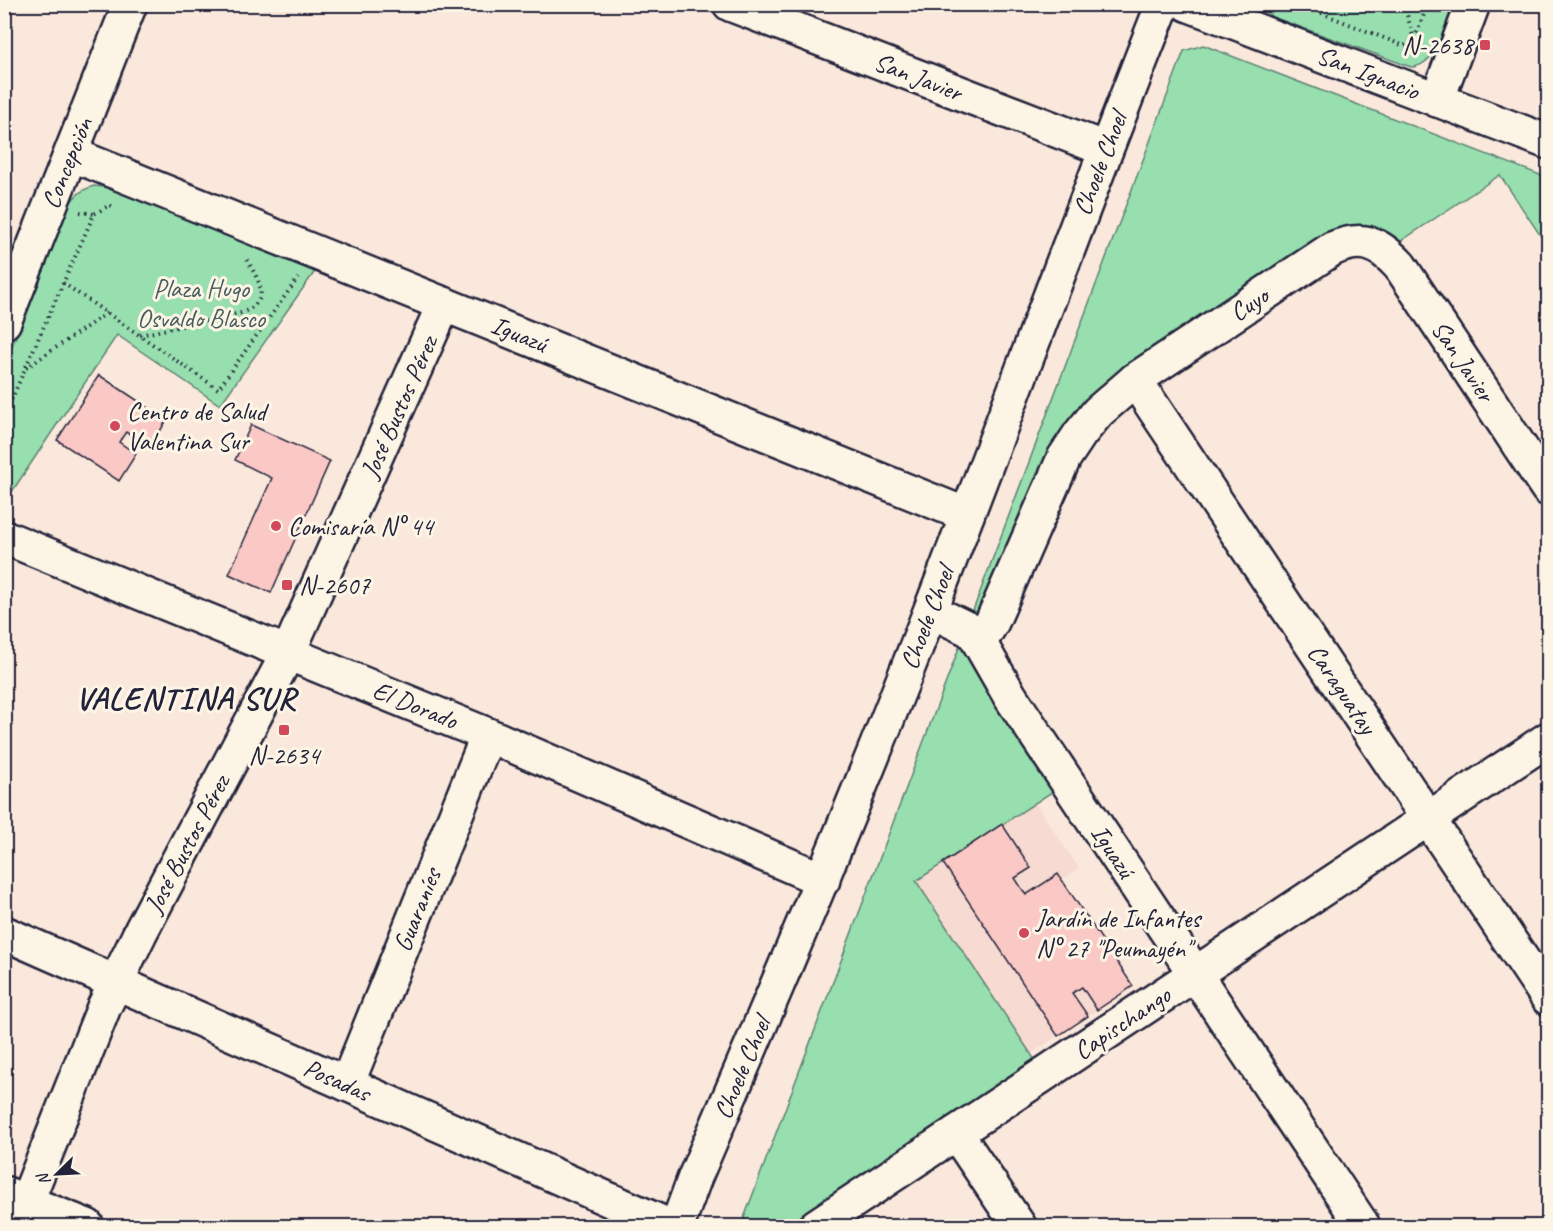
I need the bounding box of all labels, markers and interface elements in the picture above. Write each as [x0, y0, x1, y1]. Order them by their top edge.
place label: N-2638 [1402, 29, 1475, 62]
street label: San Ignacio [1312, 38, 1425, 108]
marker: N-2638 [1478, 38, 1492, 52]
street label: San Javier [869, 45, 969, 110]
street label: Choele Choel [1065, 104, 1136, 220]
street label: Concepción [34, 111, 101, 213]
park label: Plaza Hugo Osvaldo Blasco [137, 272, 267, 335]
street label: Cuyo [1223, 278, 1277, 329]
street label: Iguazú [486, 308, 554, 361]
street label: San Javier [1424, 314, 1504, 410]
street label: José Bustos Pérez [352, 328, 446, 485]
place label: Centro de Salud Valentina Sur [127, 395, 270, 458]
marker: Centro de Salud Valentina Sur [108, 419, 122, 433]
place label: Comisaría N° 44 [288, 510, 435, 543]
marker: Comisaría N° 44 [269, 519, 283, 533]
street label: Choele Choel [892, 558, 963, 674]
place label: N-2607 [299, 569, 371, 602]
marker: N-2607 [280, 578, 294, 592]
street label: Caraguatay [1300, 638, 1385, 742]
street label: El Dorado [368, 673, 464, 737]
district label: VALENTINA SUR [76, 678, 300, 719]
marker: N-2634 [277, 723, 291, 737]
place label: N-2634 [249, 739, 322, 772]
street label: José Bustos Pérez [136, 767, 239, 921]
street label: Iguazú [1084, 818, 1144, 886]
street label: Guaraníes [385, 862, 449, 956]
place label: Jardín de Infantes N° 27 "Peumayén" [1034, 902, 1202, 965]
marker: Jardín de Infantes N° 27 "Peumayén" [1017, 926, 1031, 940]
street label: Capischango [1067, 978, 1178, 1067]
street label: Choele Choel [706, 1008, 780, 1124]
street label: Posadas [299, 1051, 377, 1110]
north arrow [27, 1144, 87, 1204]
text: N [32, 1168, 55, 1188]

